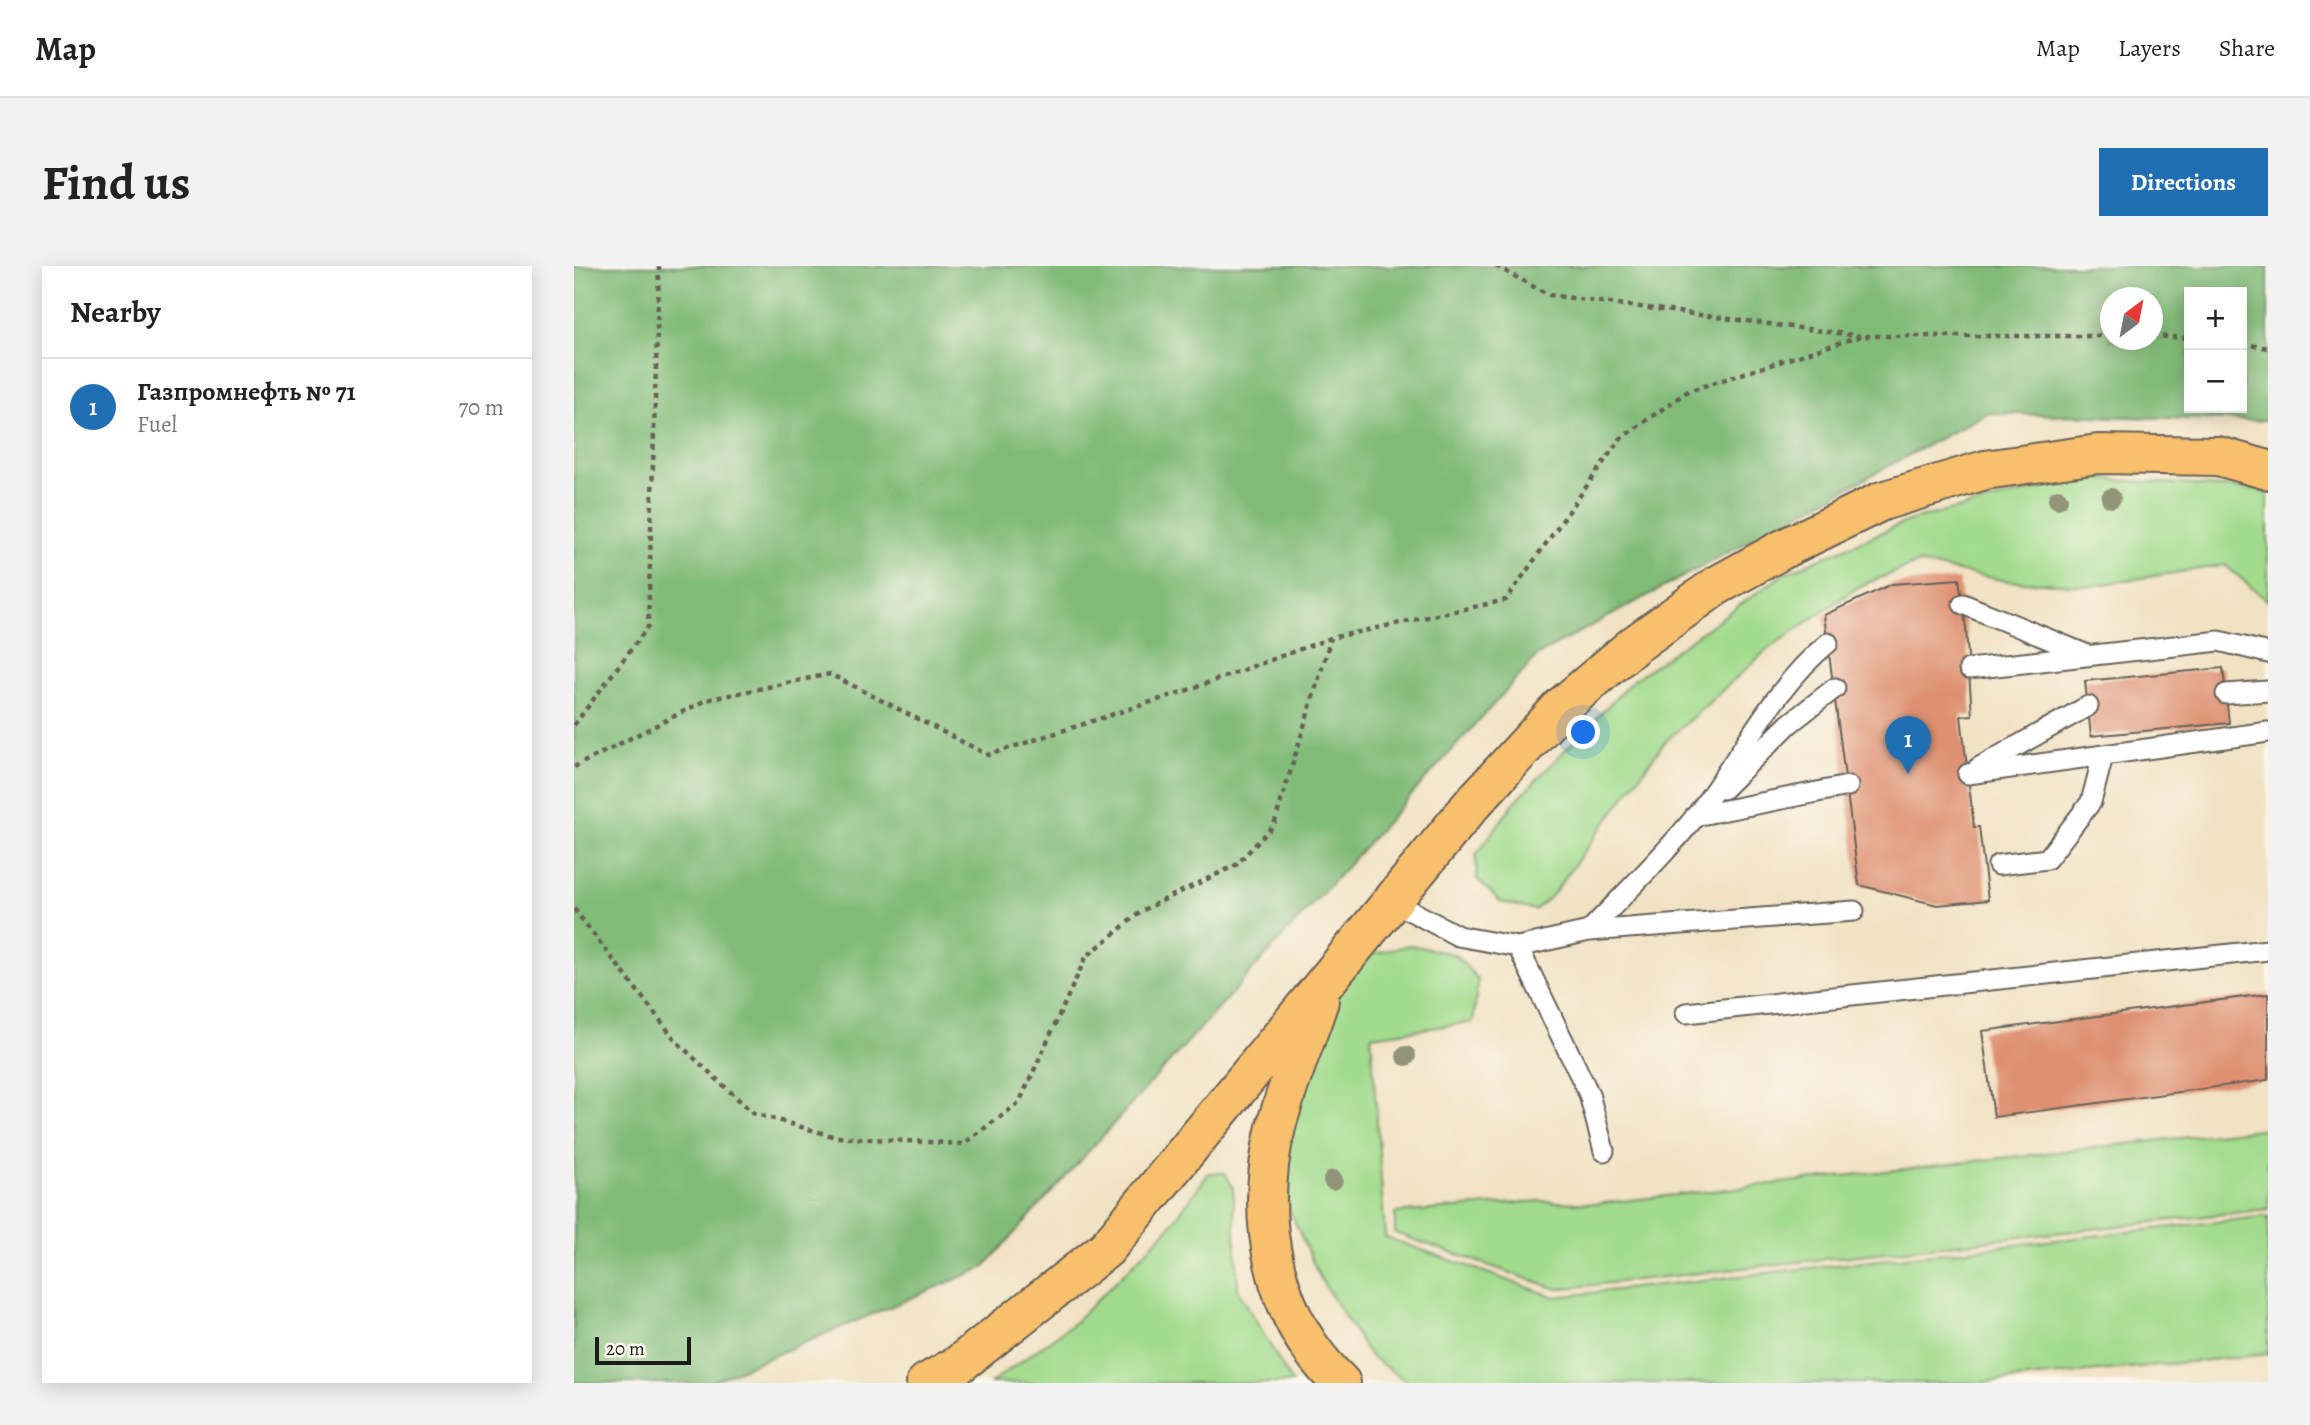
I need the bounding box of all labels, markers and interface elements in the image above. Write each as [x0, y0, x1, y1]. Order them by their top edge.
text: Map [35, 26, 96, 71]
text: Map [2036, 32, 2080, 64]
text: Layers [2118, 32, 2181, 64]
text: Share [2219, 32, 2275, 64]
button: Directions [2099, 148, 2268, 216]
text: Find us [42, 149, 190, 216]
north arrow [2100, 287, 2163, 350]
map controls [2184, 287, 2247, 413]
button: + [2184, 287, 2247, 350]
text: Nearby [70, 292, 161, 332]
button: − [2184, 350, 2247, 413]
text: Газпромнефть № 71 [137, 374, 356, 409]
text: 1 [89, 392, 97, 423]
text: 70 m [458, 392, 504, 423]
text: Fuel [137, 409, 177, 440]
your location [1566, 715, 1600, 749]
pin: 1 [1885, 716, 1931, 774]
scale bar [595, 1334, 691, 1366]
text: 20 m [606, 1336, 645, 1362]

